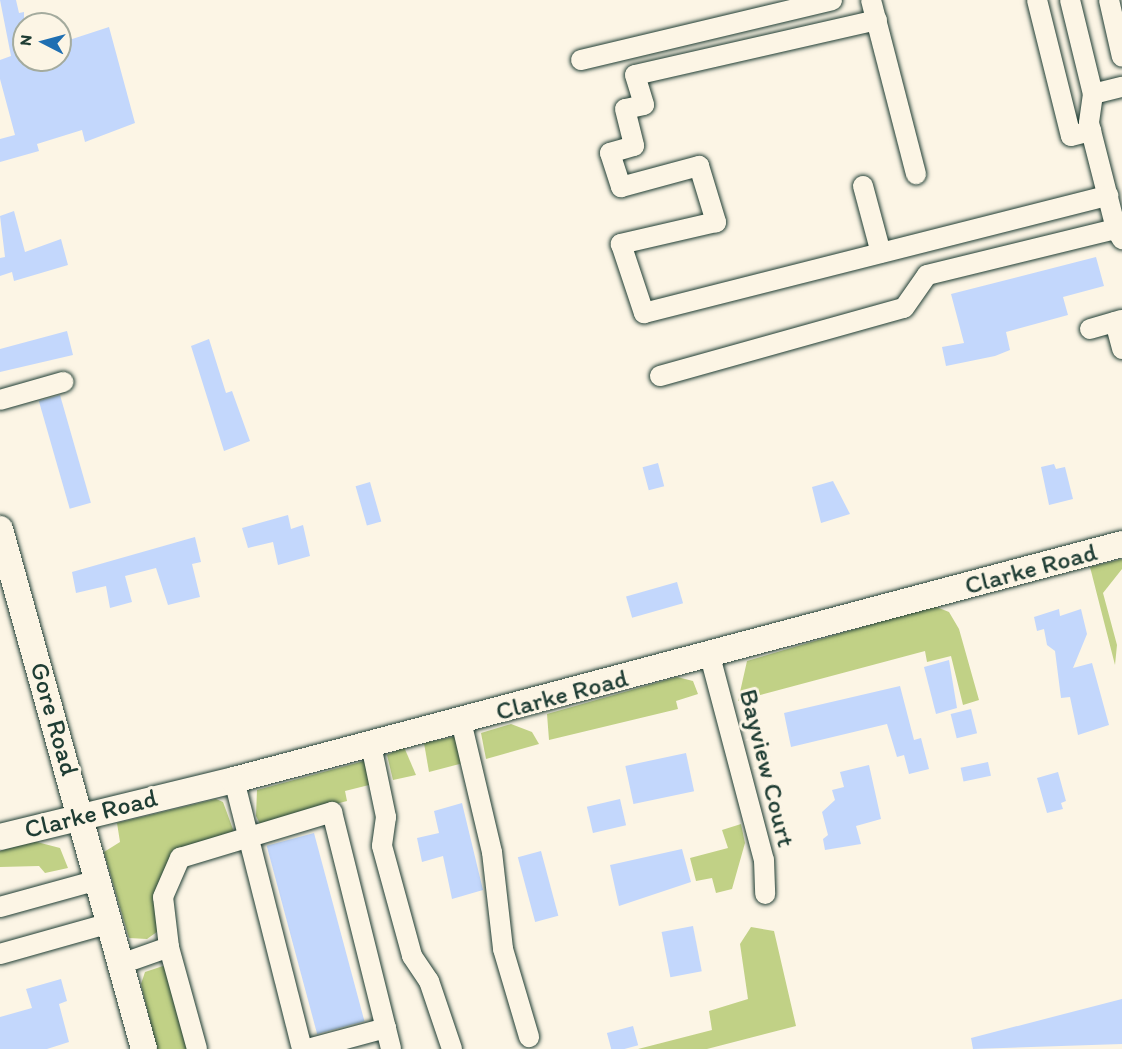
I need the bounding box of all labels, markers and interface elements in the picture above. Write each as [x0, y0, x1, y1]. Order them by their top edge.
north arrow [12, 12, 72, 72]
text: N [16, 34, 36, 47]
street label: Clarke Road [962, 536, 1100, 602]
street label: Gore Road [23, 659, 85, 779]
street label: Clarke Road [493, 662, 631, 728]
street label: Bayview Court [732, 686, 802, 850]
street label: Clarke Road [22, 783, 160, 845]

